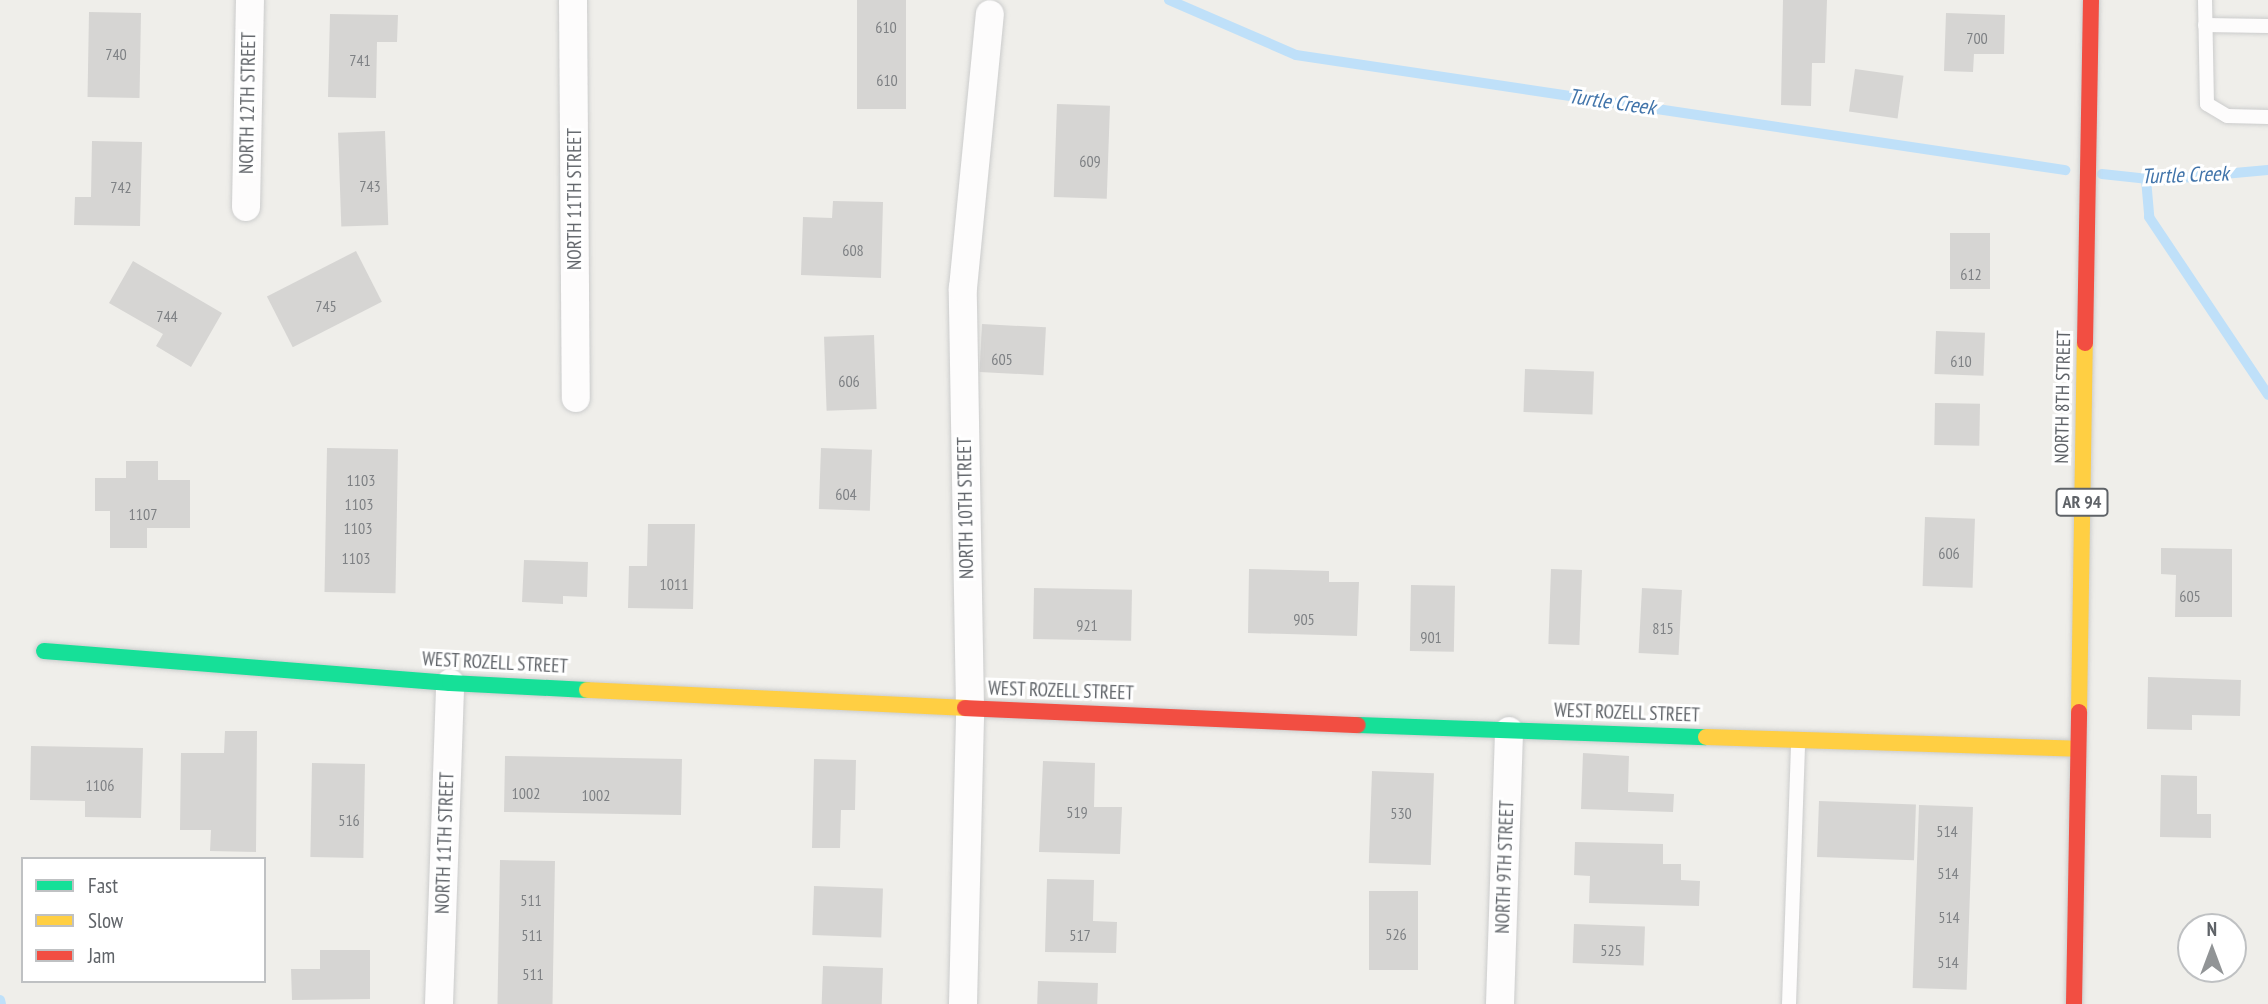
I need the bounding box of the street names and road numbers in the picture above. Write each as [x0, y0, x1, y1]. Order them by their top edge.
street label: NORTH 12TH STREET [235, 32, 261, 174]
street label: NORTH 11TH STREET [564, 128, 586, 270]
street label: NORTH 8TH STREET [2050, 330, 2076, 464]
street label: NORTH 10TH STREET [953, 437, 979, 579]
road number: AR 94 [2054, 488, 2110, 516]
street label: WEST ROZELL STREET [421, 648, 569, 678]
street label: WEST ROZELL STREET [987, 677, 1135, 705]
street label: WEST ROZELL STREET [1553, 699, 1701, 727]
street label: NORTH 11TH STREET [431, 772, 459, 914]
street label: NORTH 9TH STREET [1491, 800, 1519, 934]

